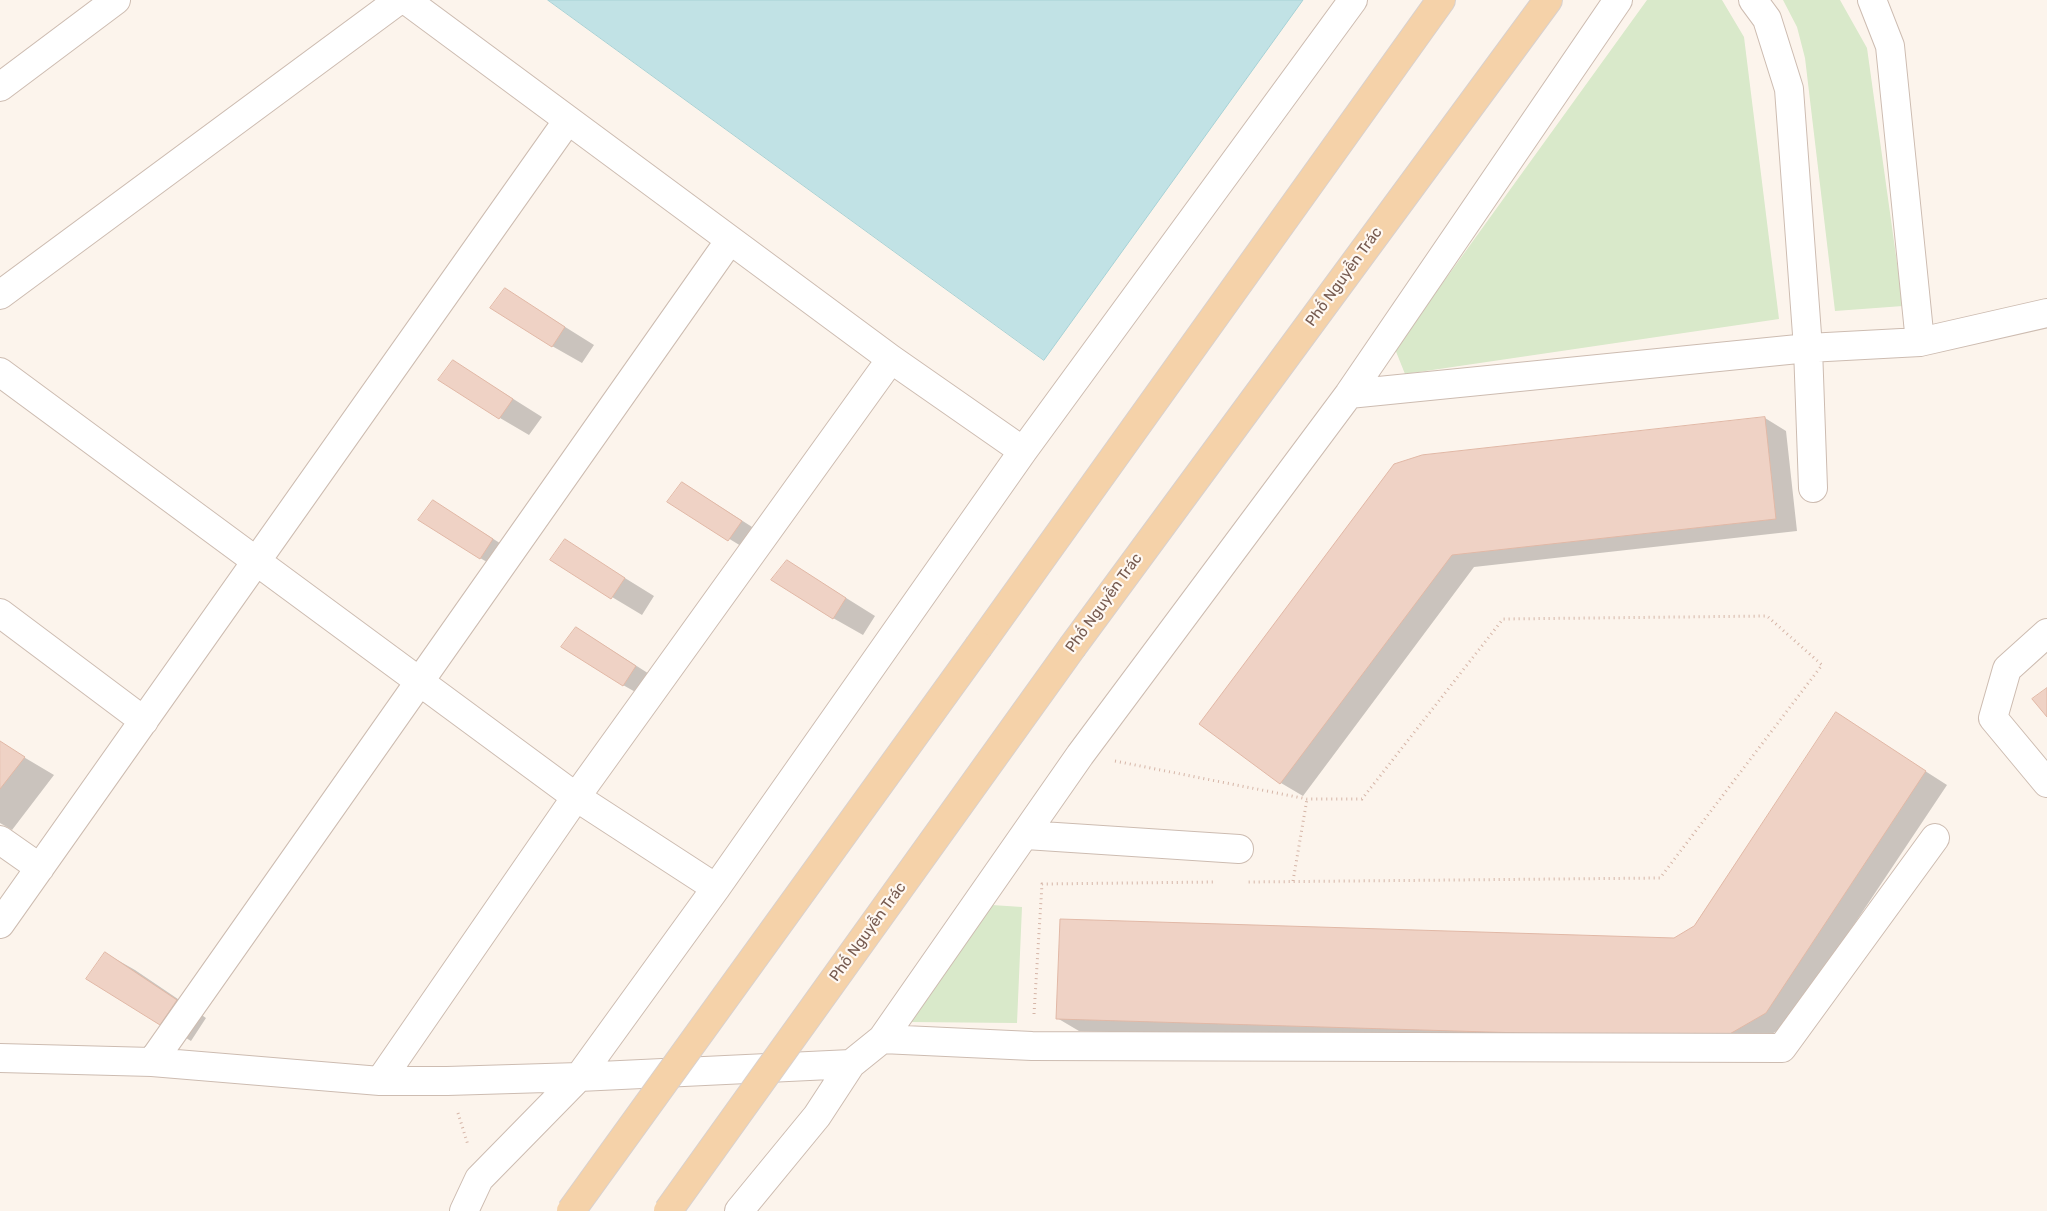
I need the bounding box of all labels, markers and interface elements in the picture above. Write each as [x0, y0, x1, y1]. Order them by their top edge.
street label: Phố Nguyễn Trác [1302, 224, 1386, 330]
street label: Phố Nguyễn Trác [1062, 550, 1146, 656]
street label: Phố Nguyễn Trác [826, 879, 910, 985]

